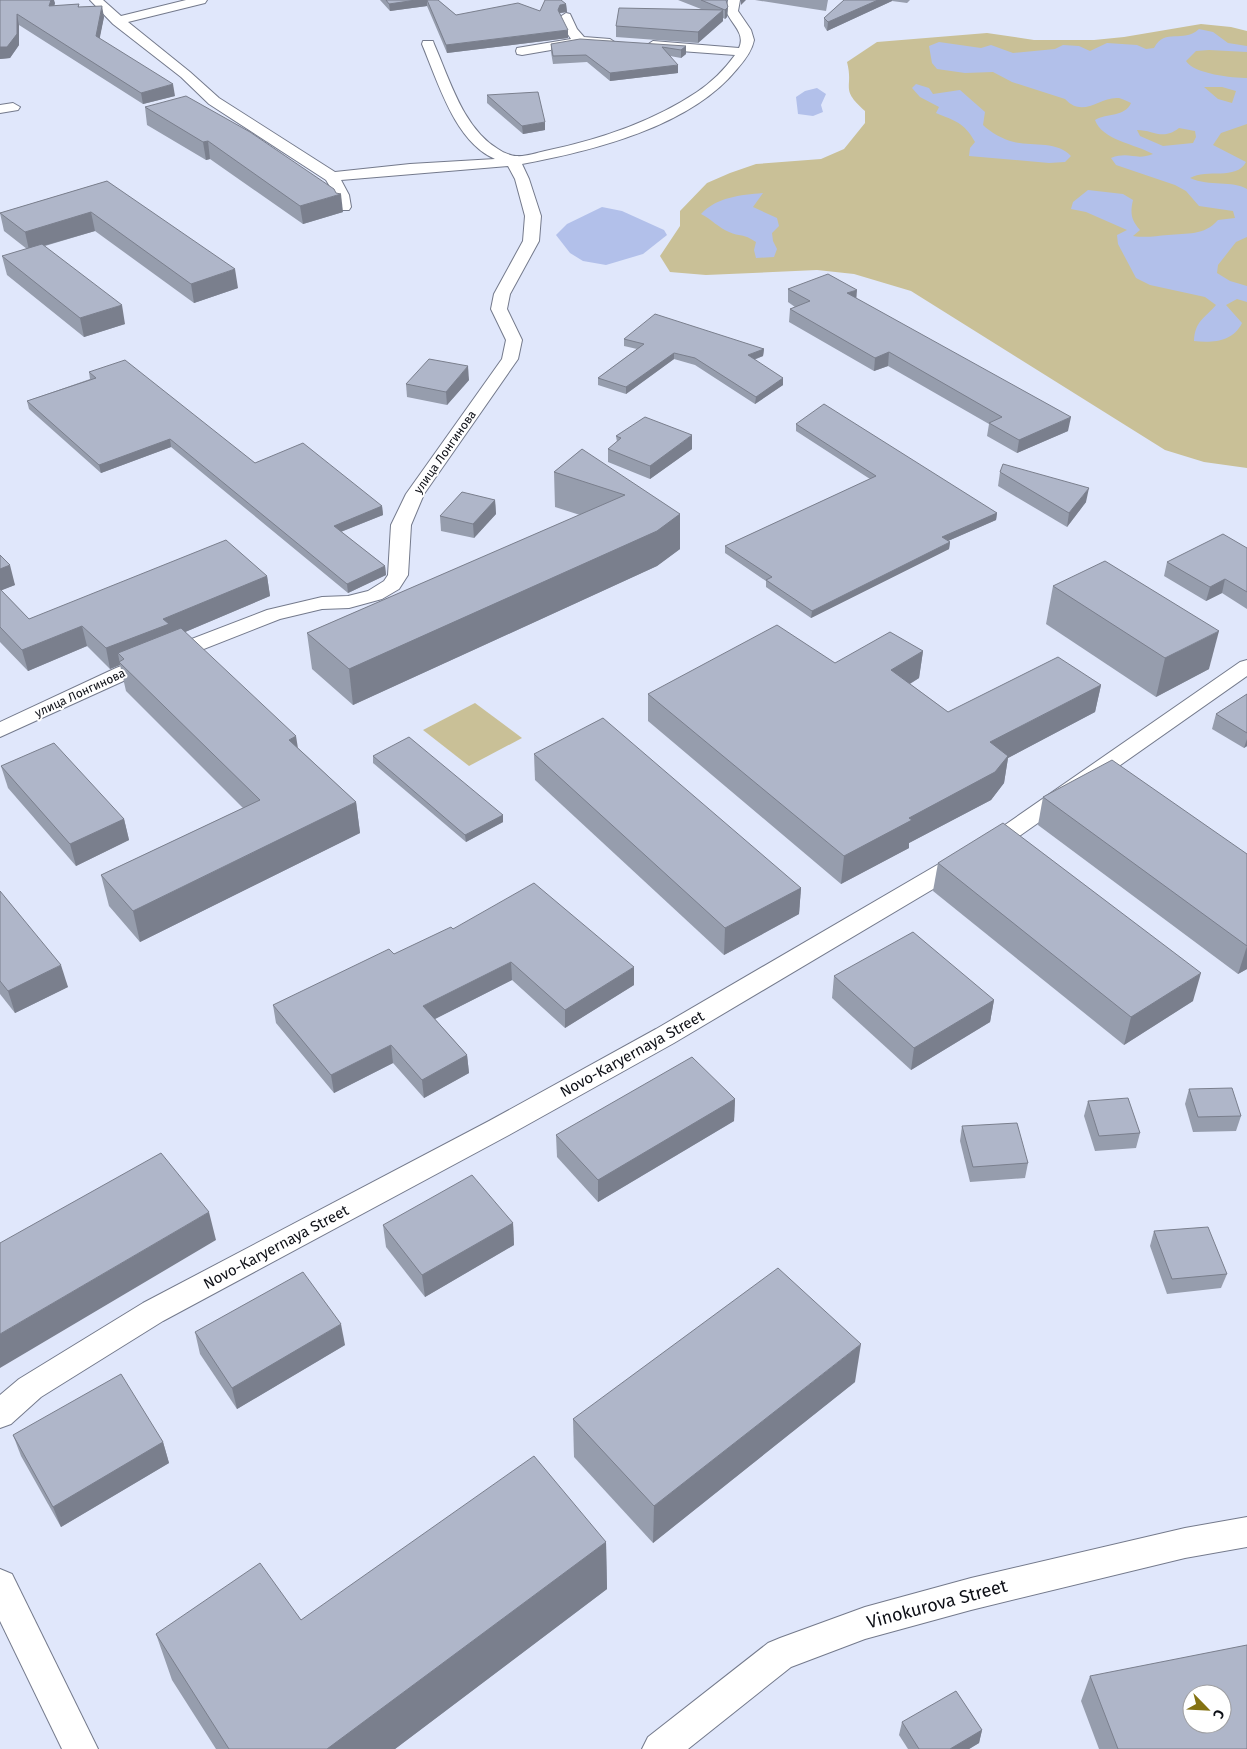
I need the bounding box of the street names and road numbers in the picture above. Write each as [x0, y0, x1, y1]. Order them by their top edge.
street label: улица Лонгинова [411, 408, 479, 496]
street label: улица Лонгинова [32, 666, 128, 720]
street label: Novo-Karyernaya Street [557, 1007, 708, 1101]
street label: Novo-Karyernaya Street [200, 1201, 352, 1293]
street label: Vinokurova Street [864, 1575, 1010, 1633]

